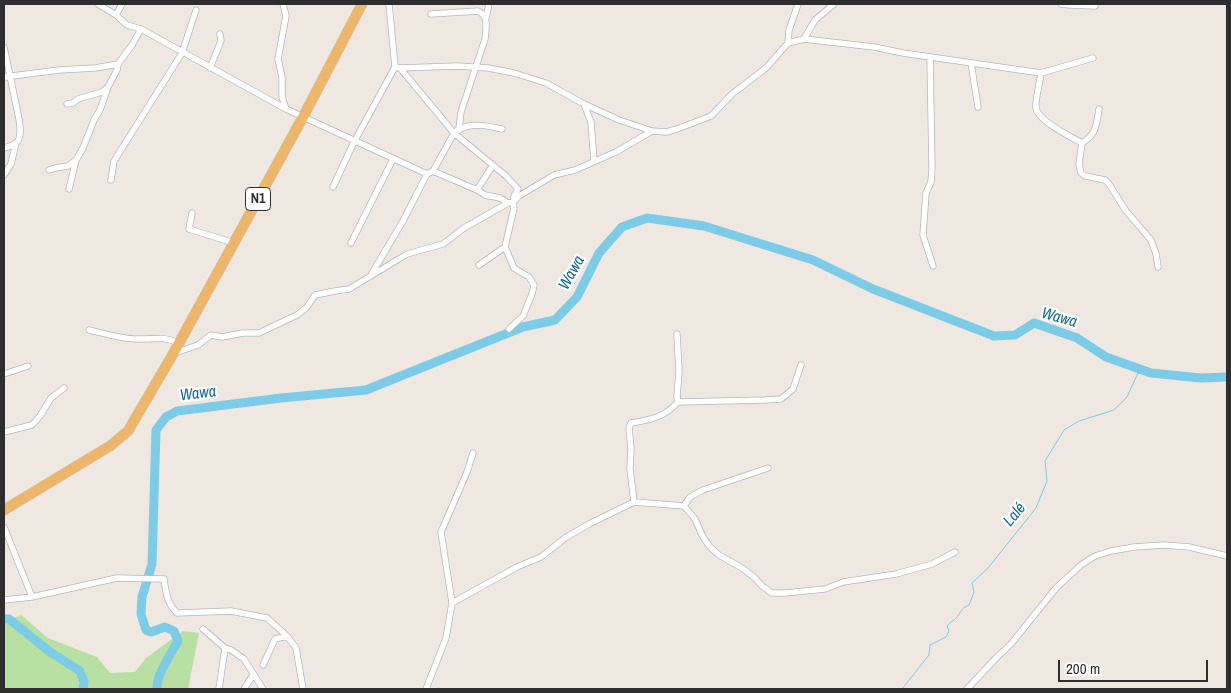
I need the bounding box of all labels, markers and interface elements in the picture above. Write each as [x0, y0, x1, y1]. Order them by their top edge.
road number: N1 [246, 188, 270, 210]
water label: Wawa [555, 253, 589, 293]
water label: Wawa [1039, 304, 1079, 332]
water label: Wawa [179, 382, 217, 406]
water label: Lalé [1000, 499, 1030, 531]
scale bar [1061, 650, 1211, 682]
text: 200 m [1066, 658, 1100, 679]

